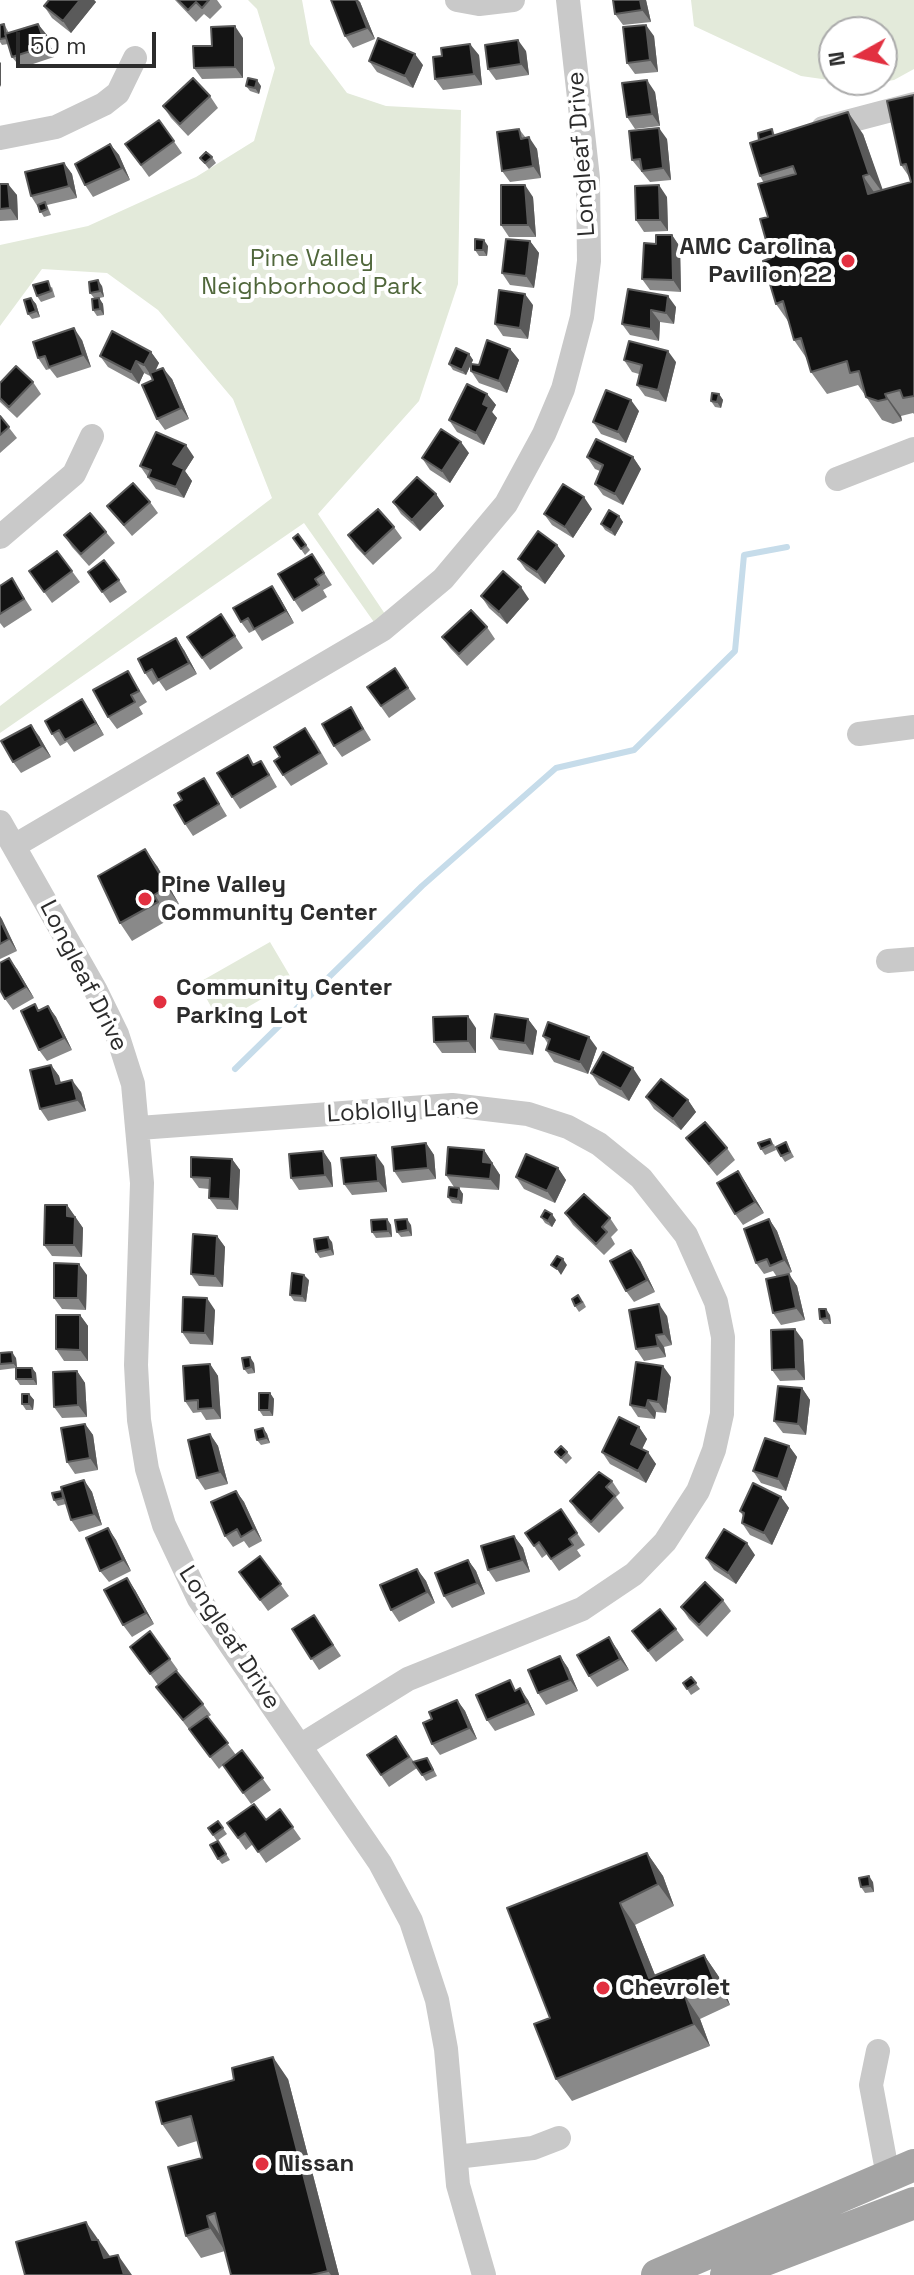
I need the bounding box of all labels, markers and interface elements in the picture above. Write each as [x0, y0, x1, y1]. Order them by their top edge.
scale bar [20, 16, 160, 66]
north arrow [818, 16, 898, 96]
text: 50 m [30, 30, 87, 61]
text: N [821, 50, 851, 68]
street label: Longleaf Drive [562, 71, 602, 237]
place label: AMC Carolina Pavilion 22 [680, 233, 832, 289]
park label: Pine Valley Neighborhood Park [201, 245, 423, 301]
marker: AMC Carolina Pavilion 22 [839, 252, 857, 270]
place label: Pine Valley Community Center [161, 871, 377, 927]
marker: Pine Valley Community Center [136, 890, 154, 908]
street label: Longleaf Drive [33, 896, 133, 1056]
place label: Community Center Parking Lot [176, 974, 392, 1030]
marker: Community Center Parking Lot [151, 993, 169, 1011]
street label: Loblolly Lane [326, 1093, 480, 1129]
street label: Longleaf Drive [172, 1561, 286, 1715]
place label: Chevrolet [619, 1974, 730, 2002]
marker: Chevrolet [594, 1979, 612, 1997]
place label: Nissan [278, 2150, 354, 2178]
marker: Nissan [253, 2155, 271, 2173]

